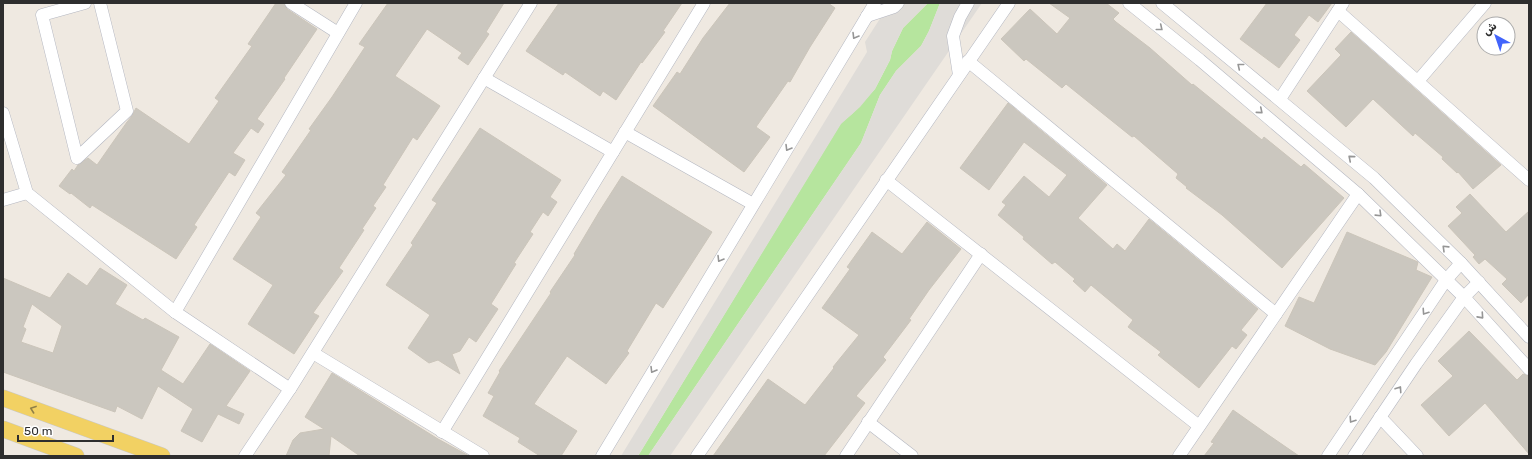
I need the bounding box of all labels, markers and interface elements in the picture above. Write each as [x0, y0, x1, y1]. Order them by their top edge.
north arrow [1476, 16, 1516, 56]
text: ش [1480, 19, 1499, 38]
one-way arrow [1155, 23, 1162, 30]
one-way arrow [852, 32, 859, 39]
one-way arrow [1237, 64, 1245, 71]
one-way arrow [1255, 106, 1262, 113]
one-way arrow [785, 144, 792, 151]
one-way arrow [1348, 156, 1355, 163]
one-way arrow [1374, 209, 1382, 217]
one-way arrow [1442, 245, 1450, 252]
one-way arrow [718, 255, 725, 262]
one-way arrow [1422, 308, 1430, 315]
one-way arrow [1476, 311, 1483, 319]
one-way arrow [651, 366, 658, 373]
one-way arrow [1394, 386, 1402, 393]
one-way arrow [30, 406, 37, 414]
one-way arrow [1349, 416, 1357, 423]
scale bar [18, 417, 113, 443]
text: 50 m [24, 424, 52, 438]

